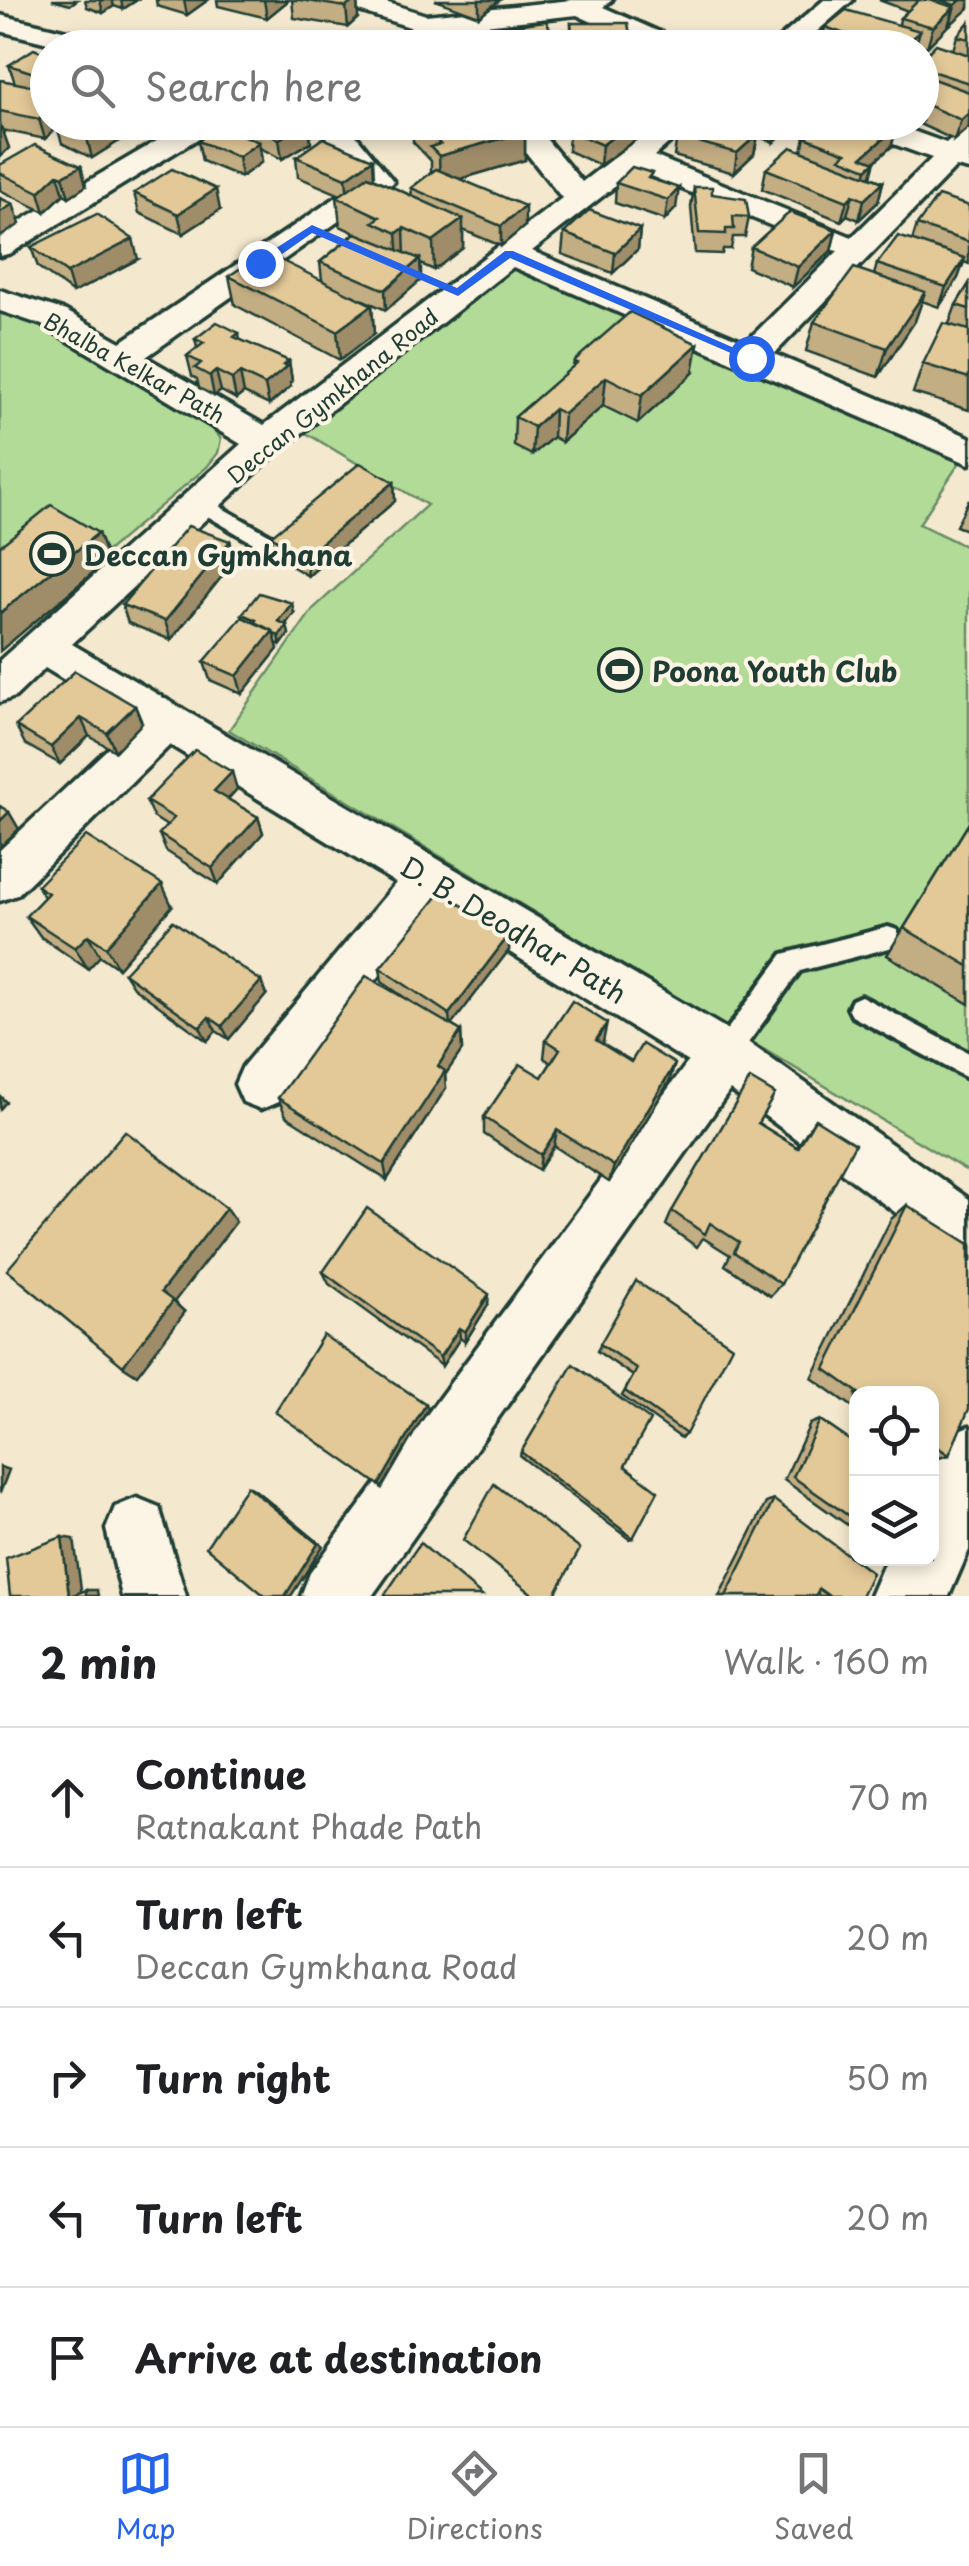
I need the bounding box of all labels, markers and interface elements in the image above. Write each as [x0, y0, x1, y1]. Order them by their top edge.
search box [30, 30, 939, 140]
text: Search here [145, 57, 362, 114]
icon: search [65, 58, 120, 113]
route end [238, 241, 284, 287]
street label: Deccan Gymkhana Road [219, 299, 445, 491]
street label: Bhalba Kelkar Path [38, 303, 232, 431]
route start [729, 336, 775, 382]
sports icon: Deccan Gymkhana [29, 531, 75, 577]
place label: Deccan Gymkhana [84, 533, 353, 576]
sports icon: Poona Youth Club [597, 647, 643, 693]
place label: Poona Youth Club [652, 649, 897, 692]
street label: D. B. Deodhar Path [392, 844, 636, 1014]
map controls [849, 1386, 939, 1566]
button: locate [849, 1386, 939, 1476]
button: layers [849, 1476, 939, 1566]
text: 2 min [40, 1630, 157, 1693]
text: Walk · 160 m [723, 1637, 929, 1685]
text: Continue [135, 1745, 306, 1802]
icon: ahead [40, 1770, 95, 1825]
text: 70 m [849, 1773, 929, 1821]
text: Ratnakant Phade Path [135, 1802, 482, 1850]
text: Turn left [135, 1885, 303, 1942]
icon: left [40, 1910, 95, 1965]
text: 20 m [847, 1913, 929, 1961]
text: Deccan Gymkhana Road [135, 1942, 518, 1990]
text: Turn right [135, 2049, 331, 2106]
icon: right [40, 2050, 95, 2105]
text: 50 m [846, 2053, 929, 2101]
text: Turn left [135, 2189, 303, 2246]
icon: left [40, 2190, 95, 2245]
text: 20 m [847, 2193, 929, 2241]
text: Arrive at destination [135, 2329, 543, 2386]
icon: arrive [40, 2330, 95, 2385]
tab: Map [116, 2446, 175, 2549]
tab: Directions [407, 2446, 543, 2549]
tab: Saved [774, 2446, 853, 2549]

